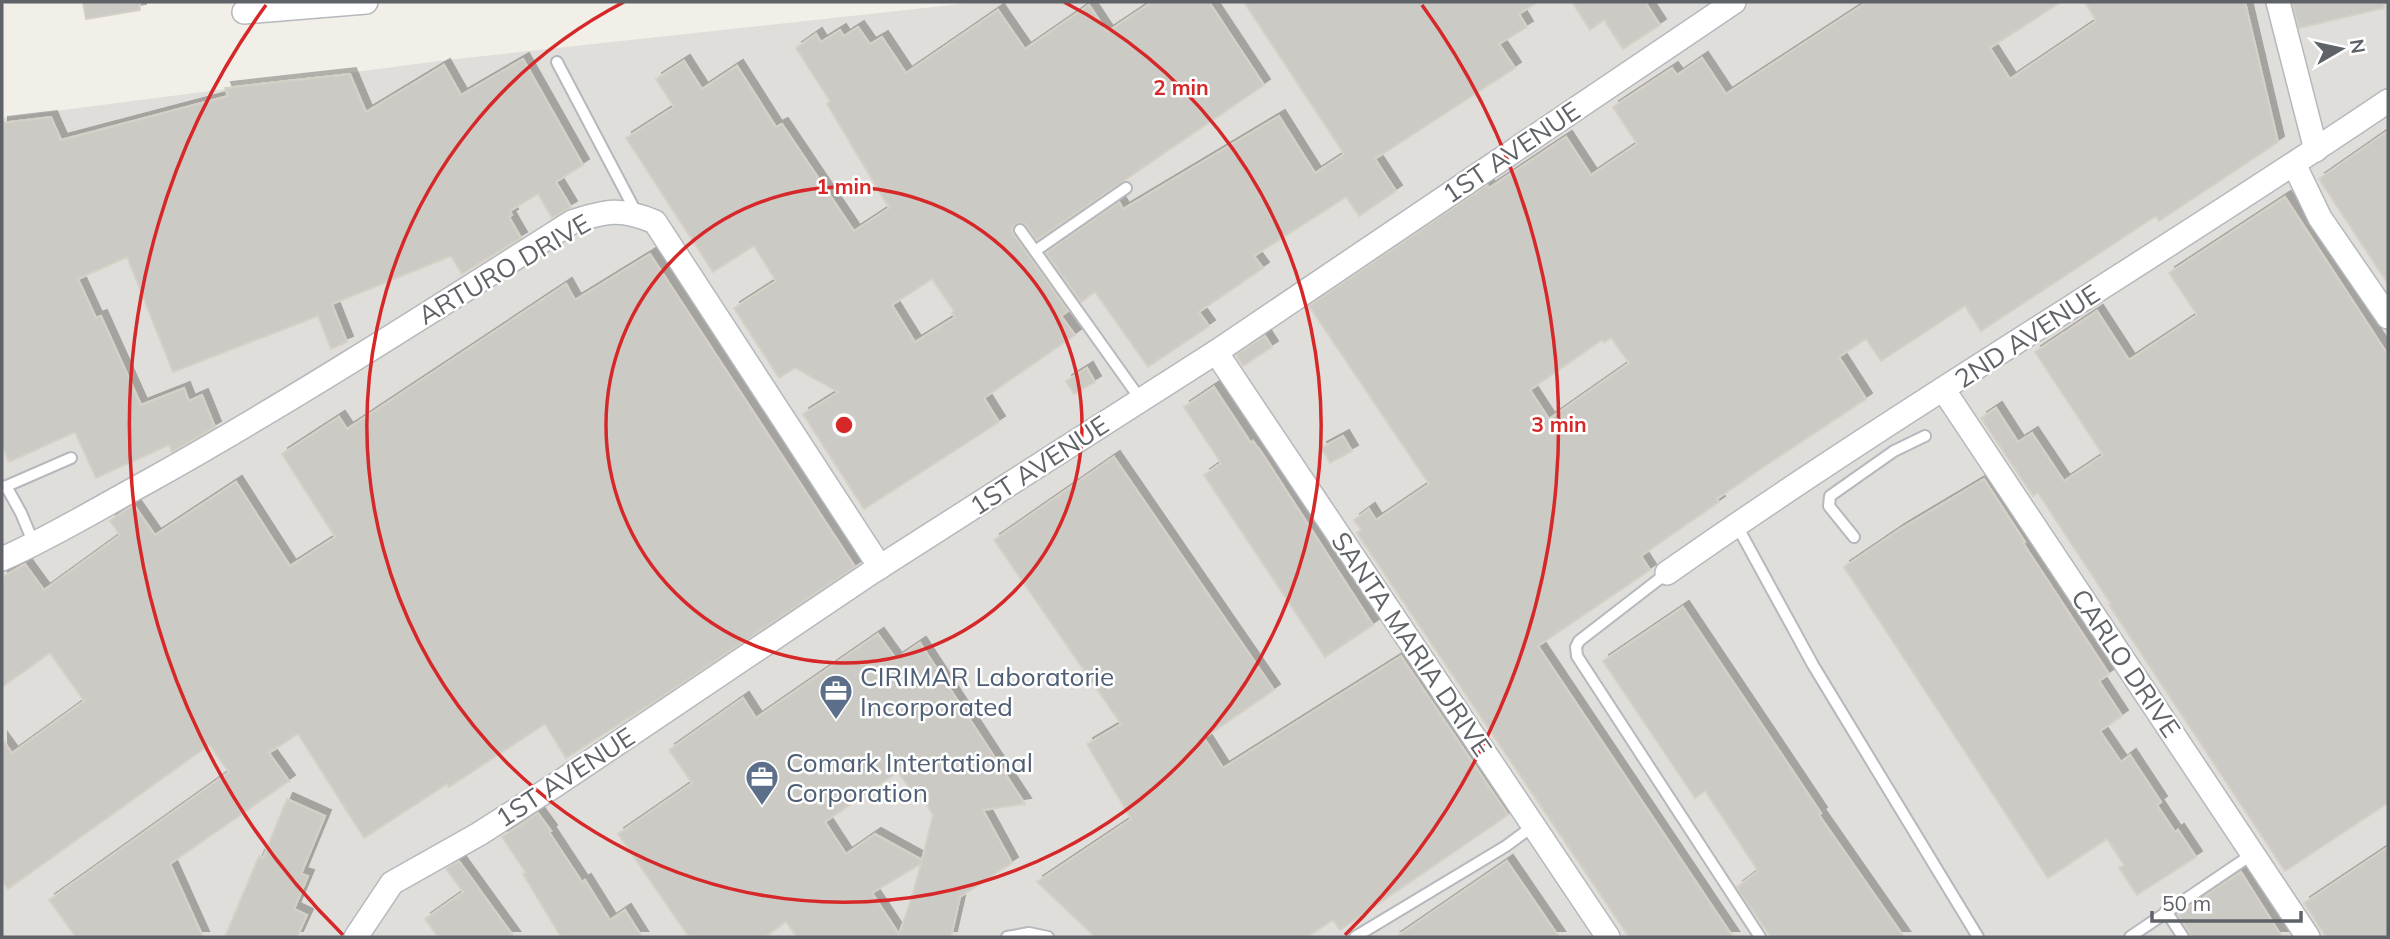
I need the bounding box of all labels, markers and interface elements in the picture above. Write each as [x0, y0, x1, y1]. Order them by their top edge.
north arrow [2306, 14, 2376, 84]
text: N [2345, 37, 2371, 55]
text: 2 min [1153, 74, 1209, 100]
street label: 1ST AVENUE [1436, 94, 1586, 210]
text: 1 min [816, 173, 872, 199]
street label: ARTURO DRIVE [412, 206, 596, 332]
street label: 2ND AVENUE [1948, 277, 2106, 395]
street label: 1ST AVENUE [963, 408, 1115, 522]
text: 3 min [1531, 411, 1587, 437]
centre of rings [832, 413, 856, 437]
street label: SANTA MARIA DRIVE [1325, 525, 1499, 763]
street label: CARLO DRIVE [2064, 582, 2188, 744]
place label: CIRIMAR Laboratorie Incorporated [860, 660, 1114, 723]
office icon: CIRIMAR Laboratorie Incorporated [817, 672, 855, 721]
street label: 1ST AVENUE [489, 720, 641, 834]
place label: Comark Intertational Corporation [786, 746, 1033, 809]
office icon: Comark Intertational Corporation [743, 758, 781, 807]
scale bar [2152, 880, 2301, 924]
text: 50 m [2162, 890, 2211, 916]

